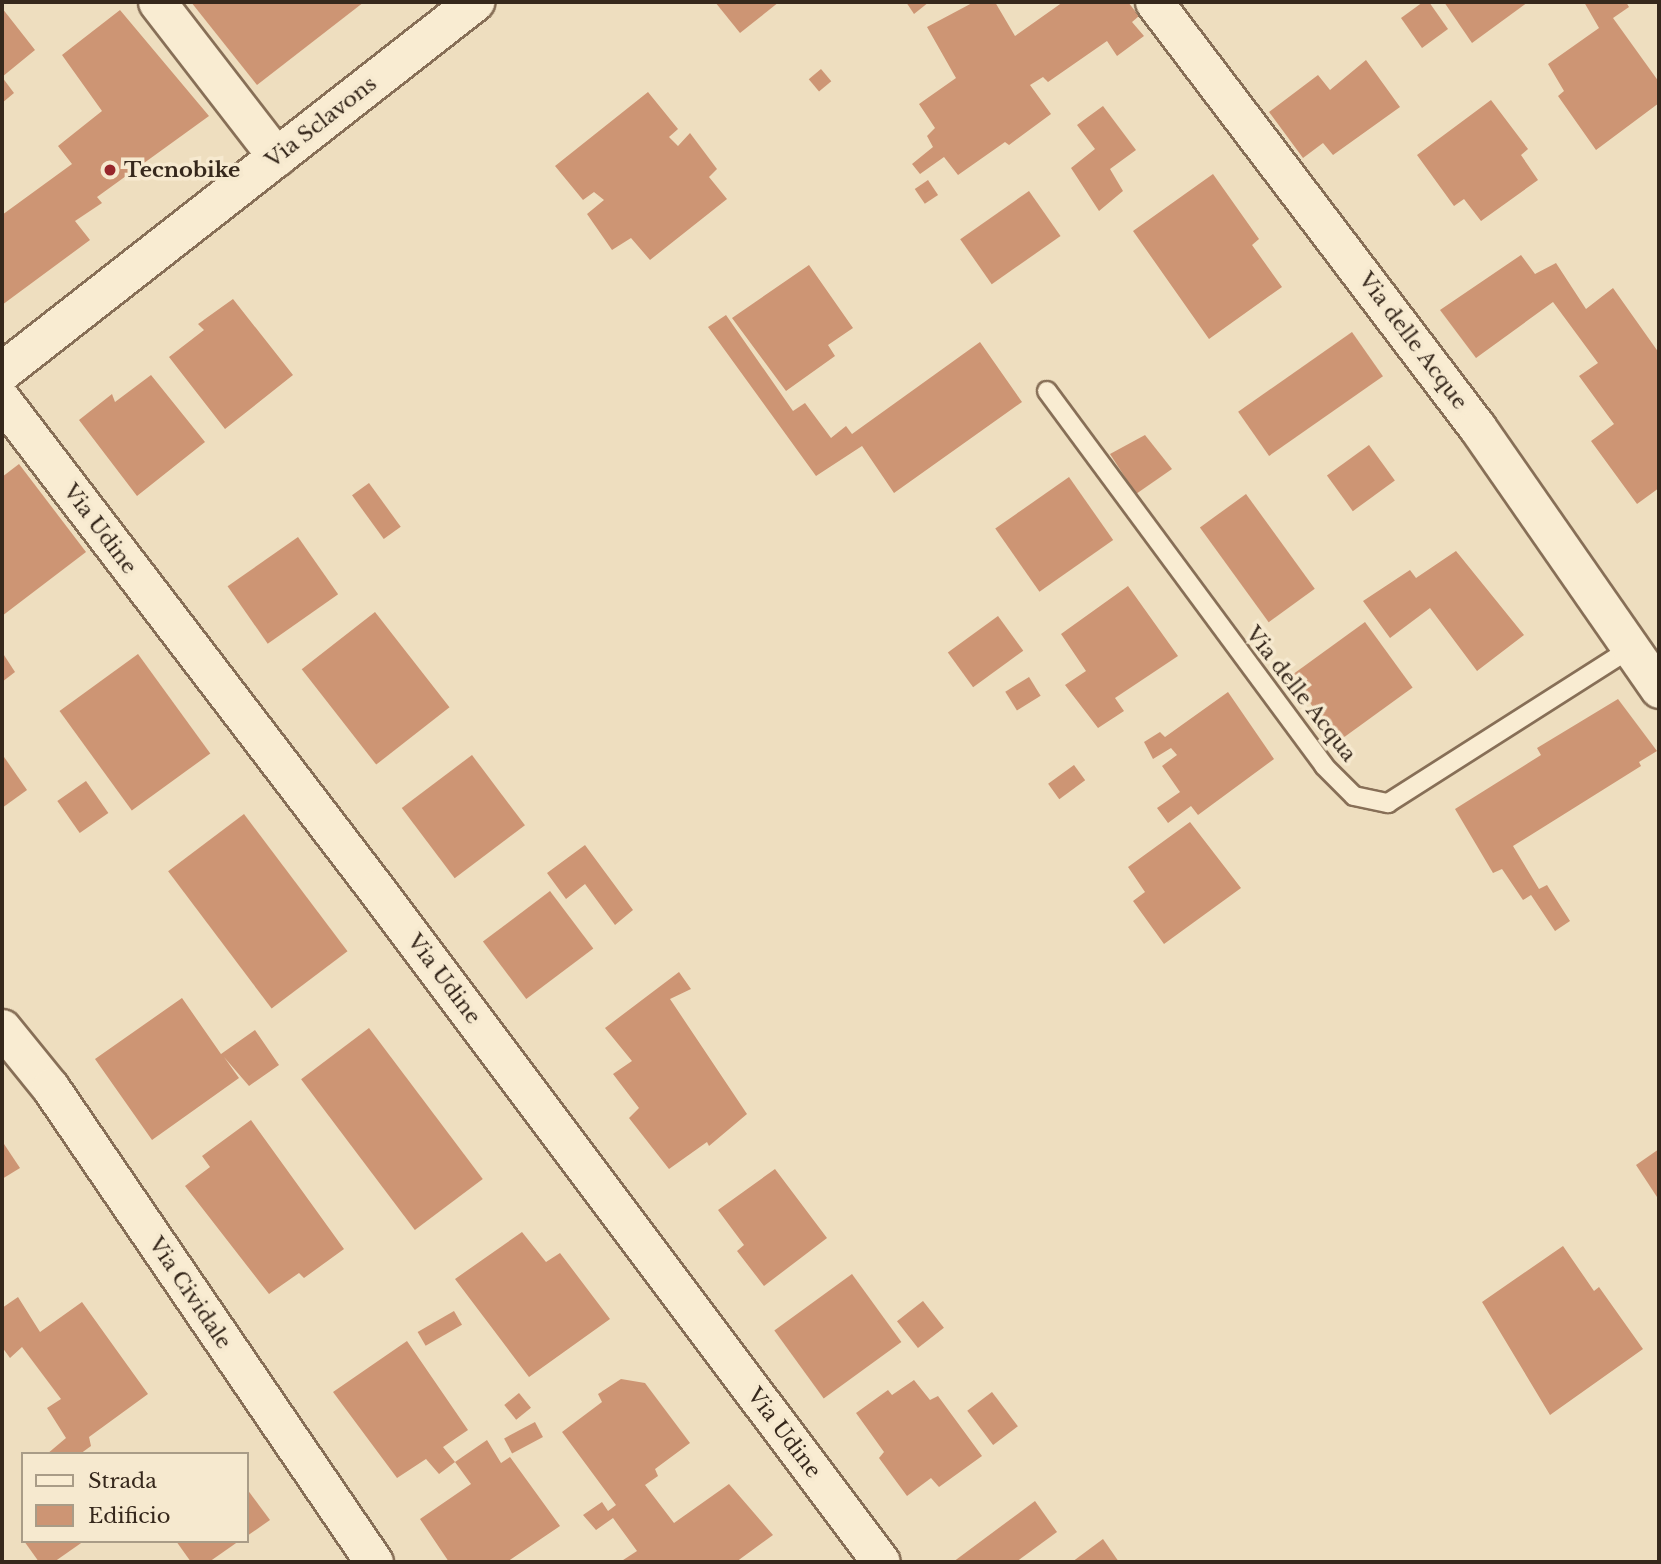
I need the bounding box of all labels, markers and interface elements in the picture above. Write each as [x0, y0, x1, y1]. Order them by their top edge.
street label: Via Sclavons [260, 71, 382, 173]
place label: Tecnobike [124, 157, 240, 183]
marker: Tecnobike [102, 162, 118, 178]
street label: Via delle Acque [1353, 267, 1473, 415]
street label: Via Udine [58, 479, 142, 579]
street label: Via delle Acqua [1240, 621, 1362, 767]
street label: Via Udine [402, 929, 486, 1029]
street label: Via Cividale [143, 1232, 237, 1354]
street label: Via Udine [742, 1383, 826, 1483]
legend [21, 1452, 248, 1543]
text: Strada [88, 1468, 157, 1494]
text: Edificio [88, 1503, 170, 1529]

